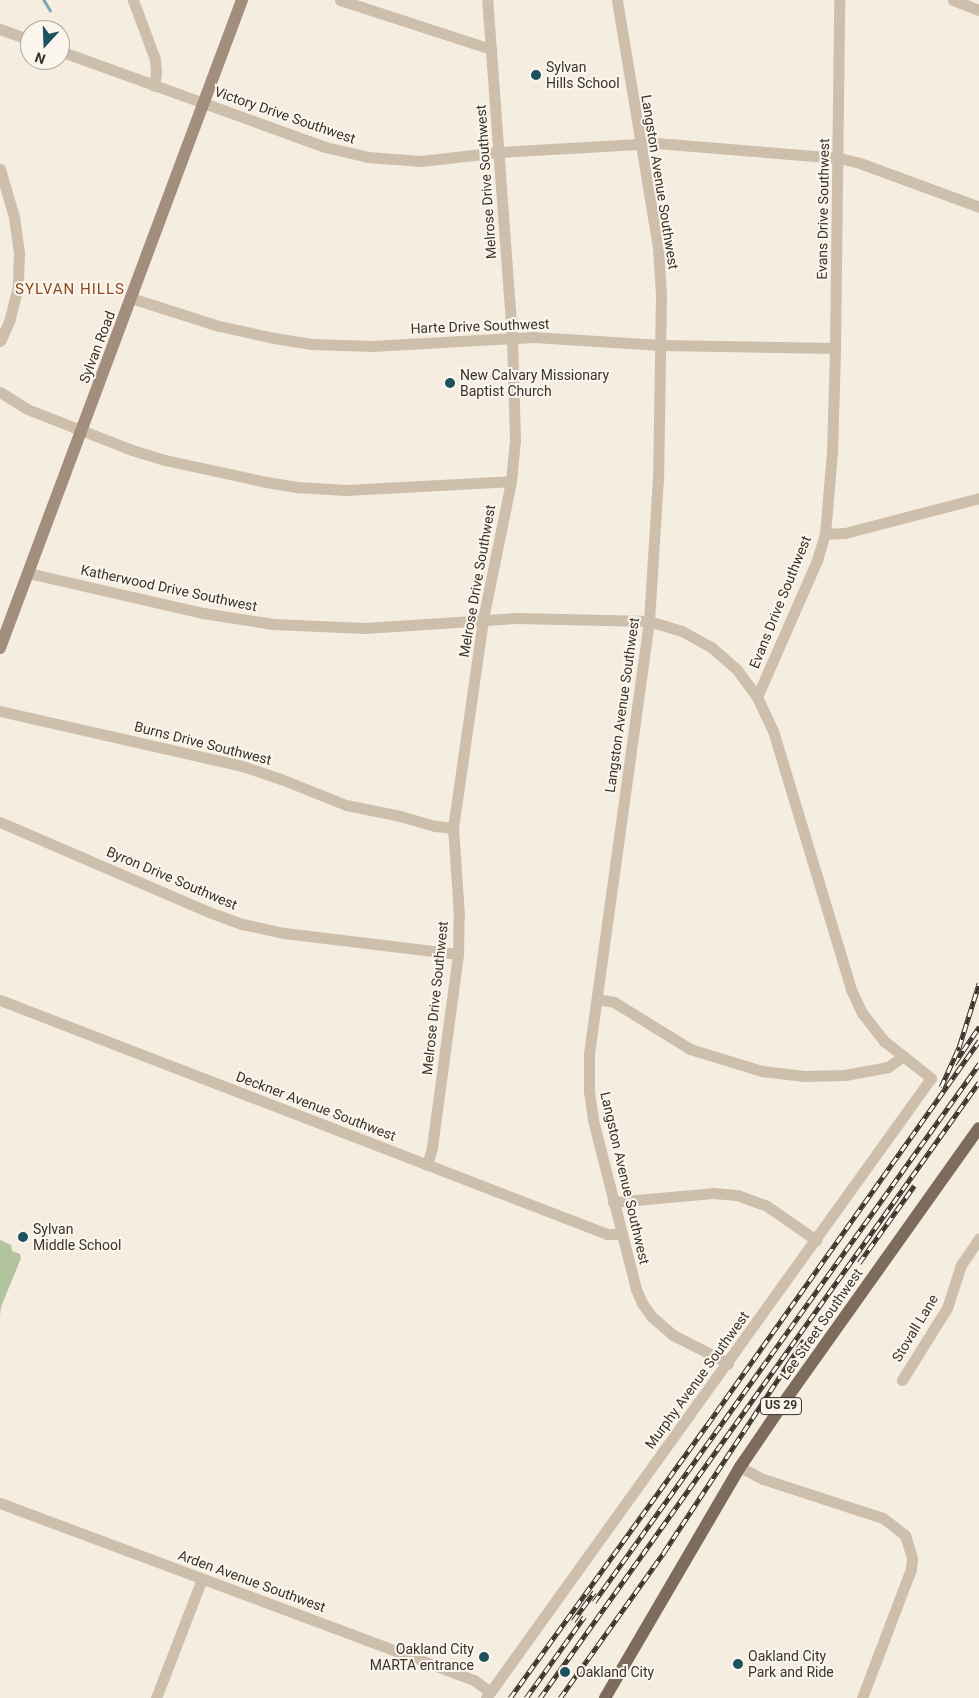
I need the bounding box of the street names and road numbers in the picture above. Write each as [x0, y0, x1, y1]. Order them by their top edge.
street label: Victory Drive Southwest [212, 83, 358, 147]
street label: Langston Avenue Southwest [638, 93, 682, 271]
street label: Melrose Drive Southwest [472, 104, 500, 260]
street label: Evans Drive Southwest [813, 138, 833, 280]
street label: Sylvan Road [76, 309, 118, 385]
street label: Harte Drive Southwest [410, 315, 550, 337]
street label: Melrose Drive Southwest [455, 503, 499, 659]
street label: Evans Drive Southwest [746, 533, 814, 671]
street label: Katherwood Drive Southwest [79, 561, 259, 615]
street label: Langston Avenue Southwest [601, 616, 643, 794]
street label: Burns Drive Southwest [133, 718, 273, 768]
street label: Byron Drive Southwest [104, 843, 240, 913]
street label: Melrose Drive Southwest [419, 920, 451, 1076]
street label: Deckner Avenue Southwest [234, 1068, 398, 1144]
street label: Langston Avenue Southwest [597, 1090, 653, 1266]
street label: Lee Street Southwest [776, 1265, 866, 1383]
street label: Stovall Lane [888, 1291, 942, 1365]
street label: Murphy Avenue Southwest [642, 1308, 752, 1452]
road number: US 29 [760, 1396, 802, 1415]
street label: Arden Avenue Southwest [176, 1547, 328, 1615]

